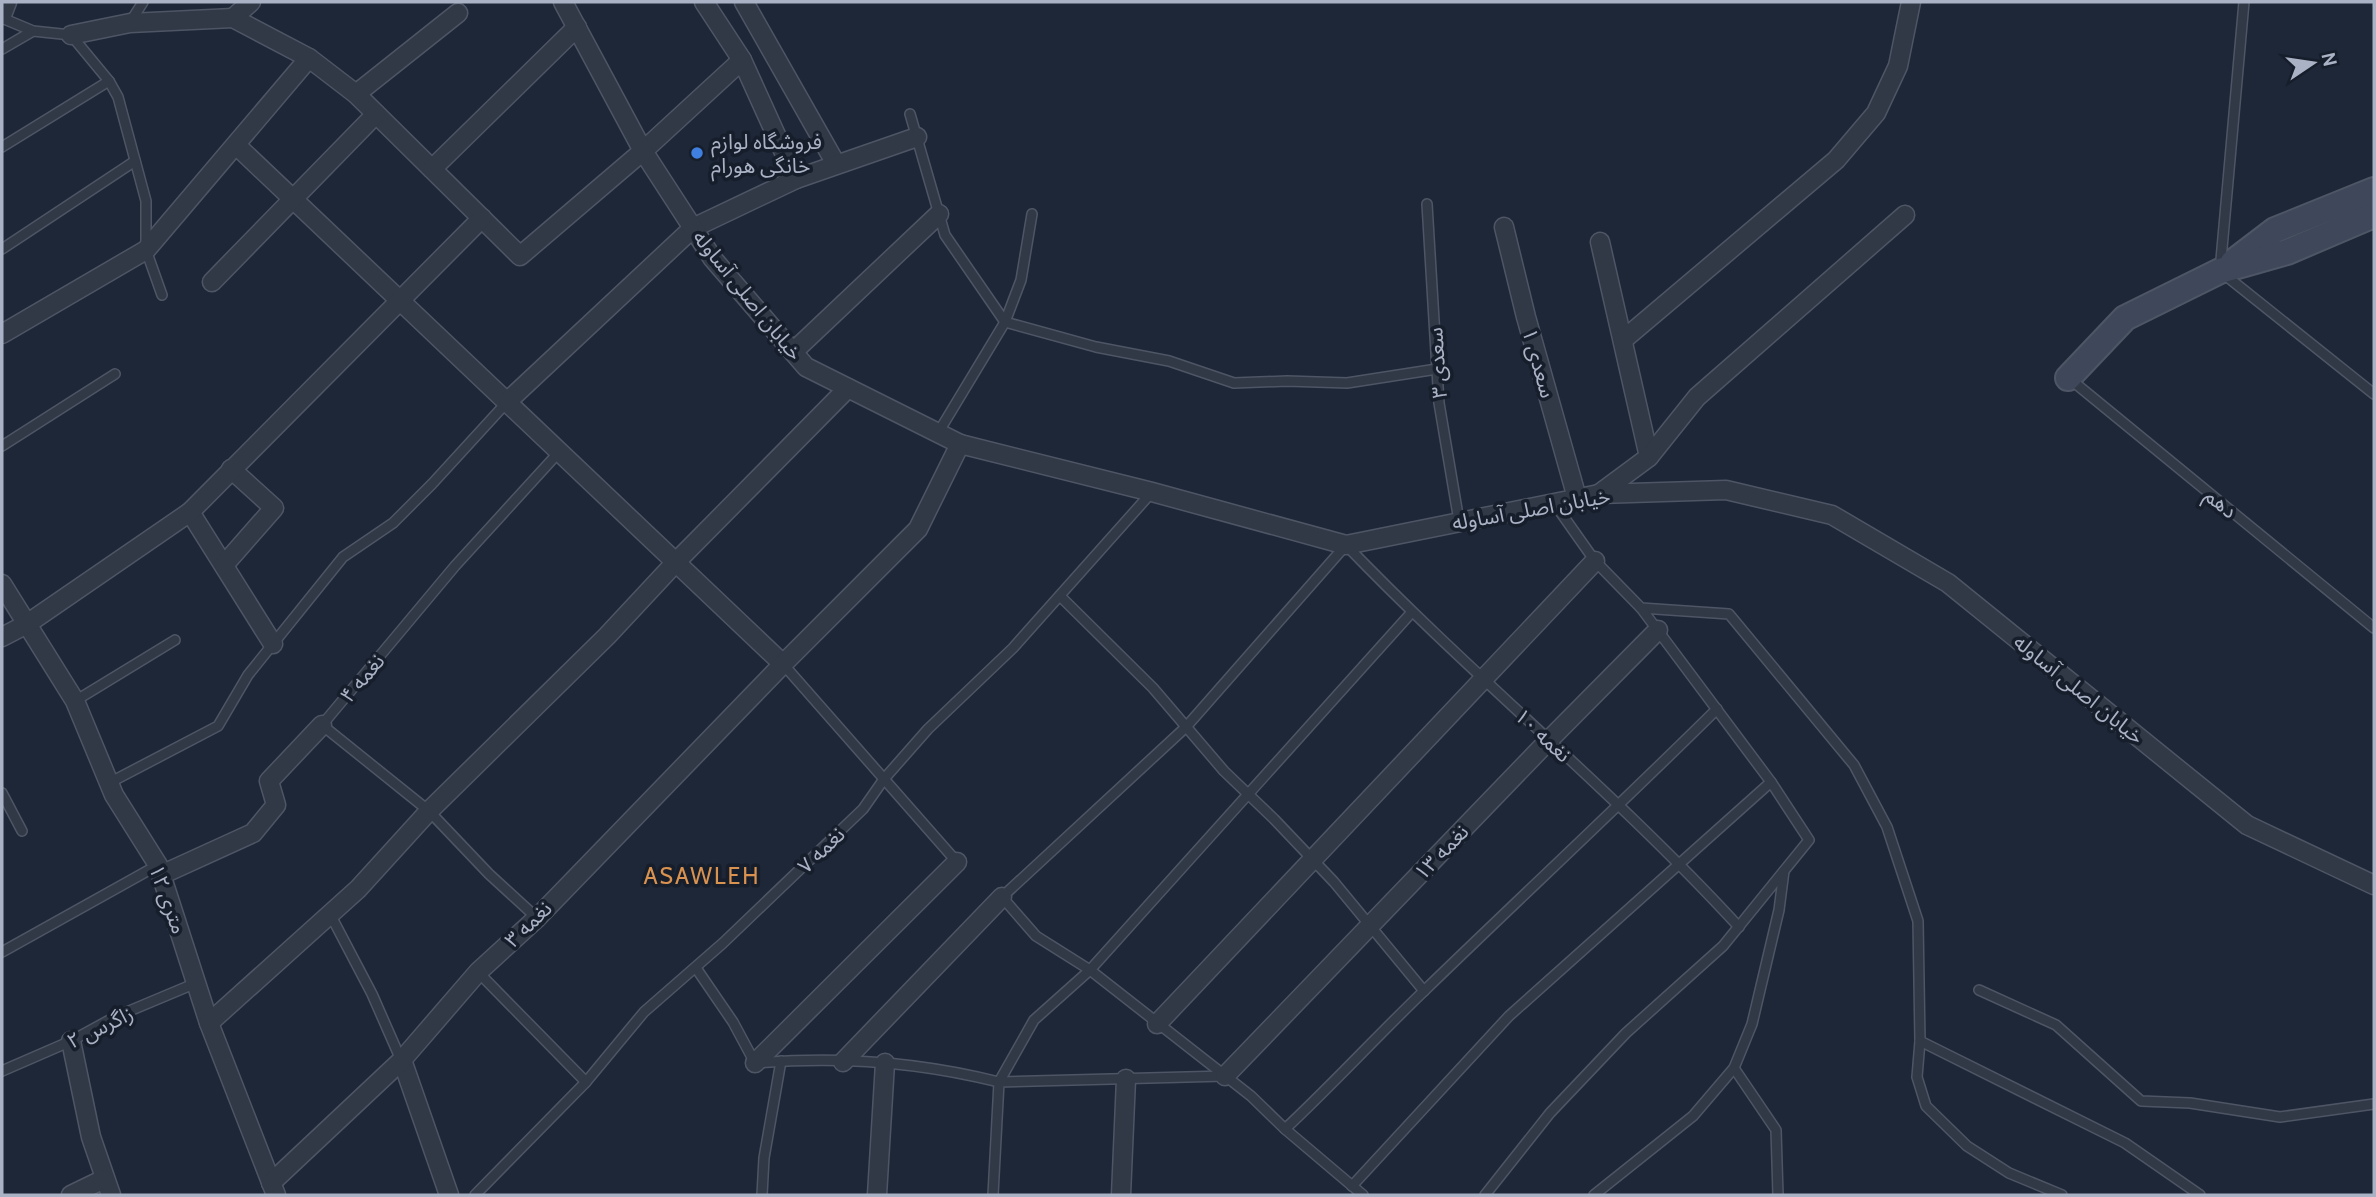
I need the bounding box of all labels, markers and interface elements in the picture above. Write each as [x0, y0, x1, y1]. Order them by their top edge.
north arrow [2278, 28, 2348, 98]
text: N [2316, 50, 2342, 68]
place label: فروشگاه لوازم خانگی هورام [711, 129, 822, 182]
marker: فروشگاه لوازم خانگی هورام [689, 145, 705, 161]
street label: خیابان اصلی آساوله [688, 225, 808, 365]
street label: سعدی ۱ [1517, 325, 1561, 401]
street label: سعدی ۳ [1422, 327, 1452, 399]
street label: خیابان اصلی آساوله [1450, 483, 1612, 535]
street label: دهم [2198, 483, 2242, 526]
street label: خیابان اصلی آساوله [2009, 629, 2149, 749]
street label: نغمه ۴ [335, 649, 389, 707]
street label: نغمه ۱۰ [1510, 703, 1576, 767]
street label: نغمه ۱۳ [1408, 819, 1474, 885]
street label: نغمه ۷ [792, 822, 850, 878]
street label: ۱۲ متری [144, 861, 192, 937]
district label: ASAWLEH [643, 862, 761, 890]
street label: نغمه ۳ [499, 896, 557, 952]
street label: زاگرس ۲ [63, 1000, 137, 1054]

